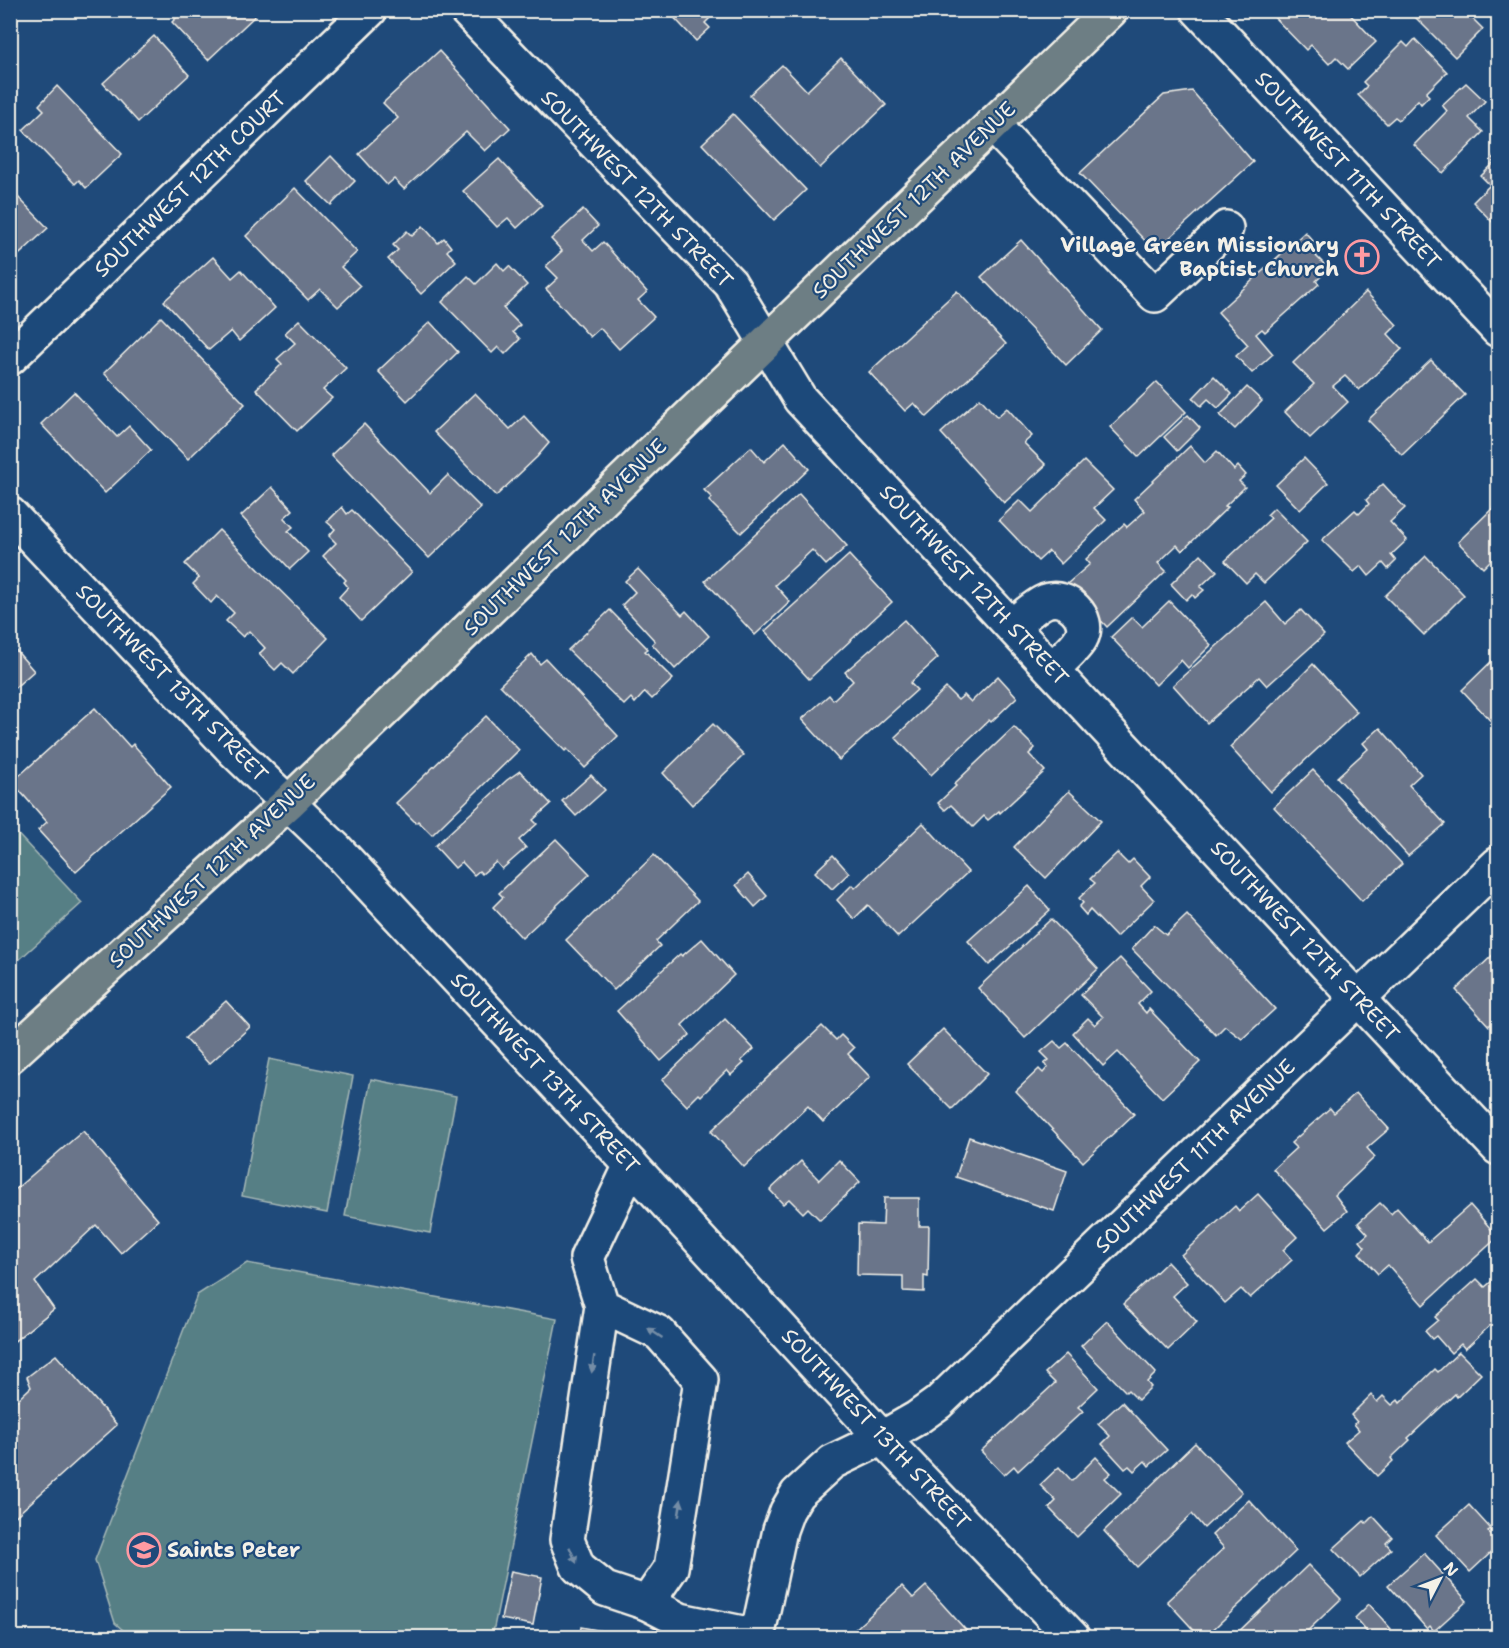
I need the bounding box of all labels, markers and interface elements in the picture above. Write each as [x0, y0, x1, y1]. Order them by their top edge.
street label: SOUTHWEST 11TH STREET [1249, 65, 1447, 275]
street label: SOUTHWEST 12TH STREET [535, 84, 739, 294]
street label: SOUTHWEST 12TH COURT [88, 85, 292, 283]
street label: SOUTHWEST 12TH AVENUE [806, 95, 1022, 305]
place label: Village Green Missionary Baptist Church [1060, 231, 1339, 283]
church icon: Village Green Missionary Baptist Church [1344, 239, 1380, 275]
street label: SOUTHWEST 12TH AVENUE [457, 432, 673, 642]
street label: SOUTHWEST 12TH STREET [873, 478, 1075, 692]
street label: SOUTHWEST 13TH STREET [70, 578, 274, 788]
street label: SOUTHWEST 12TH AVENUE [103, 768, 321, 974]
street label: SOUTHWEST 12TH STREET [1204, 834, 1406, 1048]
street label: SOUTHWEST 13TH STREET [444, 966, 646, 1180]
street label: SOUTHWEST 11TH AVENUE [1089, 1053, 1301, 1259]
street label: SOUTHWEST 13TH STREET [775, 1322, 977, 1536]
one-way arrow [648, 1327, 664, 1339]
one-way arrow [589, 1354, 598, 1373]
one-way arrow [676, 1498, 685, 1517]
school or university icon: Saints Peter [126, 1532, 162, 1568]
place label: Saints Peter [167, 1536, 300, 1564]
one-way arrow [569, 1547, 578, 1564]
north arrow [1410, 1549, 1470, 1609]
text: N [1439, 1558, 1463, 1581]

